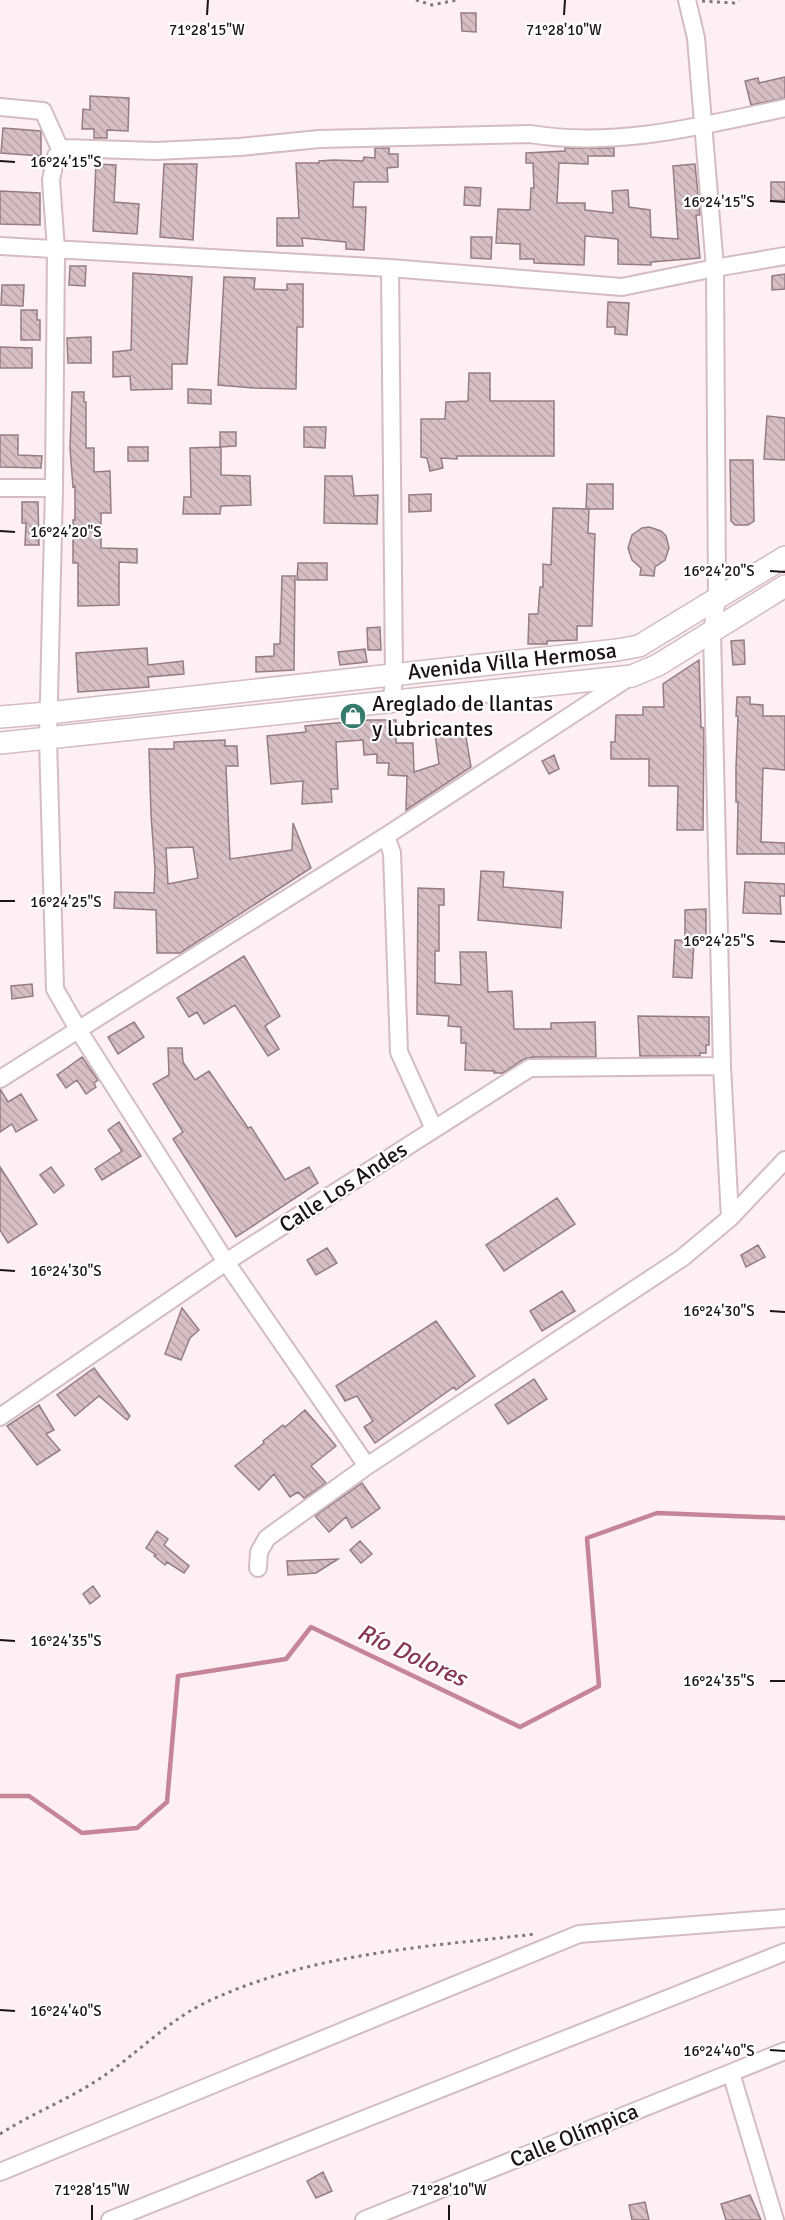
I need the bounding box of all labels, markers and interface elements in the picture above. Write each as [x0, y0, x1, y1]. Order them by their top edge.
text: 71°28'15"W [169, 21, 245, 39]
text: 71°28'10"W [526, 21, 602, 39]
text: 16°24'15"S [30, 153, 102, 171]
text: 16°24'15"S [683, 193, 755, 211]
text: 16°24'20"S [30, 523, 102, 541]
text: 16°24'20"S [683, 562, 755, 580]
street label: Avenida Villa Hermosa [406, 637, 618, 685]
place label: Areglado de llantas y lubricantes [372, 690, 553, 742]
shop icon: Areglado de llantas y lubricantes [338, 701, 368, 731]
text: 16°24'25"S [30, 893, 102, 911]
text: 16°24'25"S [683, 932, 755, 950]
street label: Calle Los Andes [274, 1136, 412, 1238]
text: 16°24'30"S [30, 1262, 102, 1280]
text: 16°24'30"S [683, 1302, 755, 1320]
water label: Río Dolores [353, 1617, 474, 1694]
text: 16°24'35"S [30, 1632, 102, 1650]
text: 16°24'35"S [683, 1672, 755, 1690]
text: 16°24'40"S [30, 2002, 102, 2020]
text: 16°24'40"S [683, 2042, 755, 2060]
street label: Calle Olímpica [506, 2097, 642, 2173]
text: 71°28'15"W [54, 2181, 130, 2199]
text: 71°28'10"W [411, 2181, 487, 2199]

